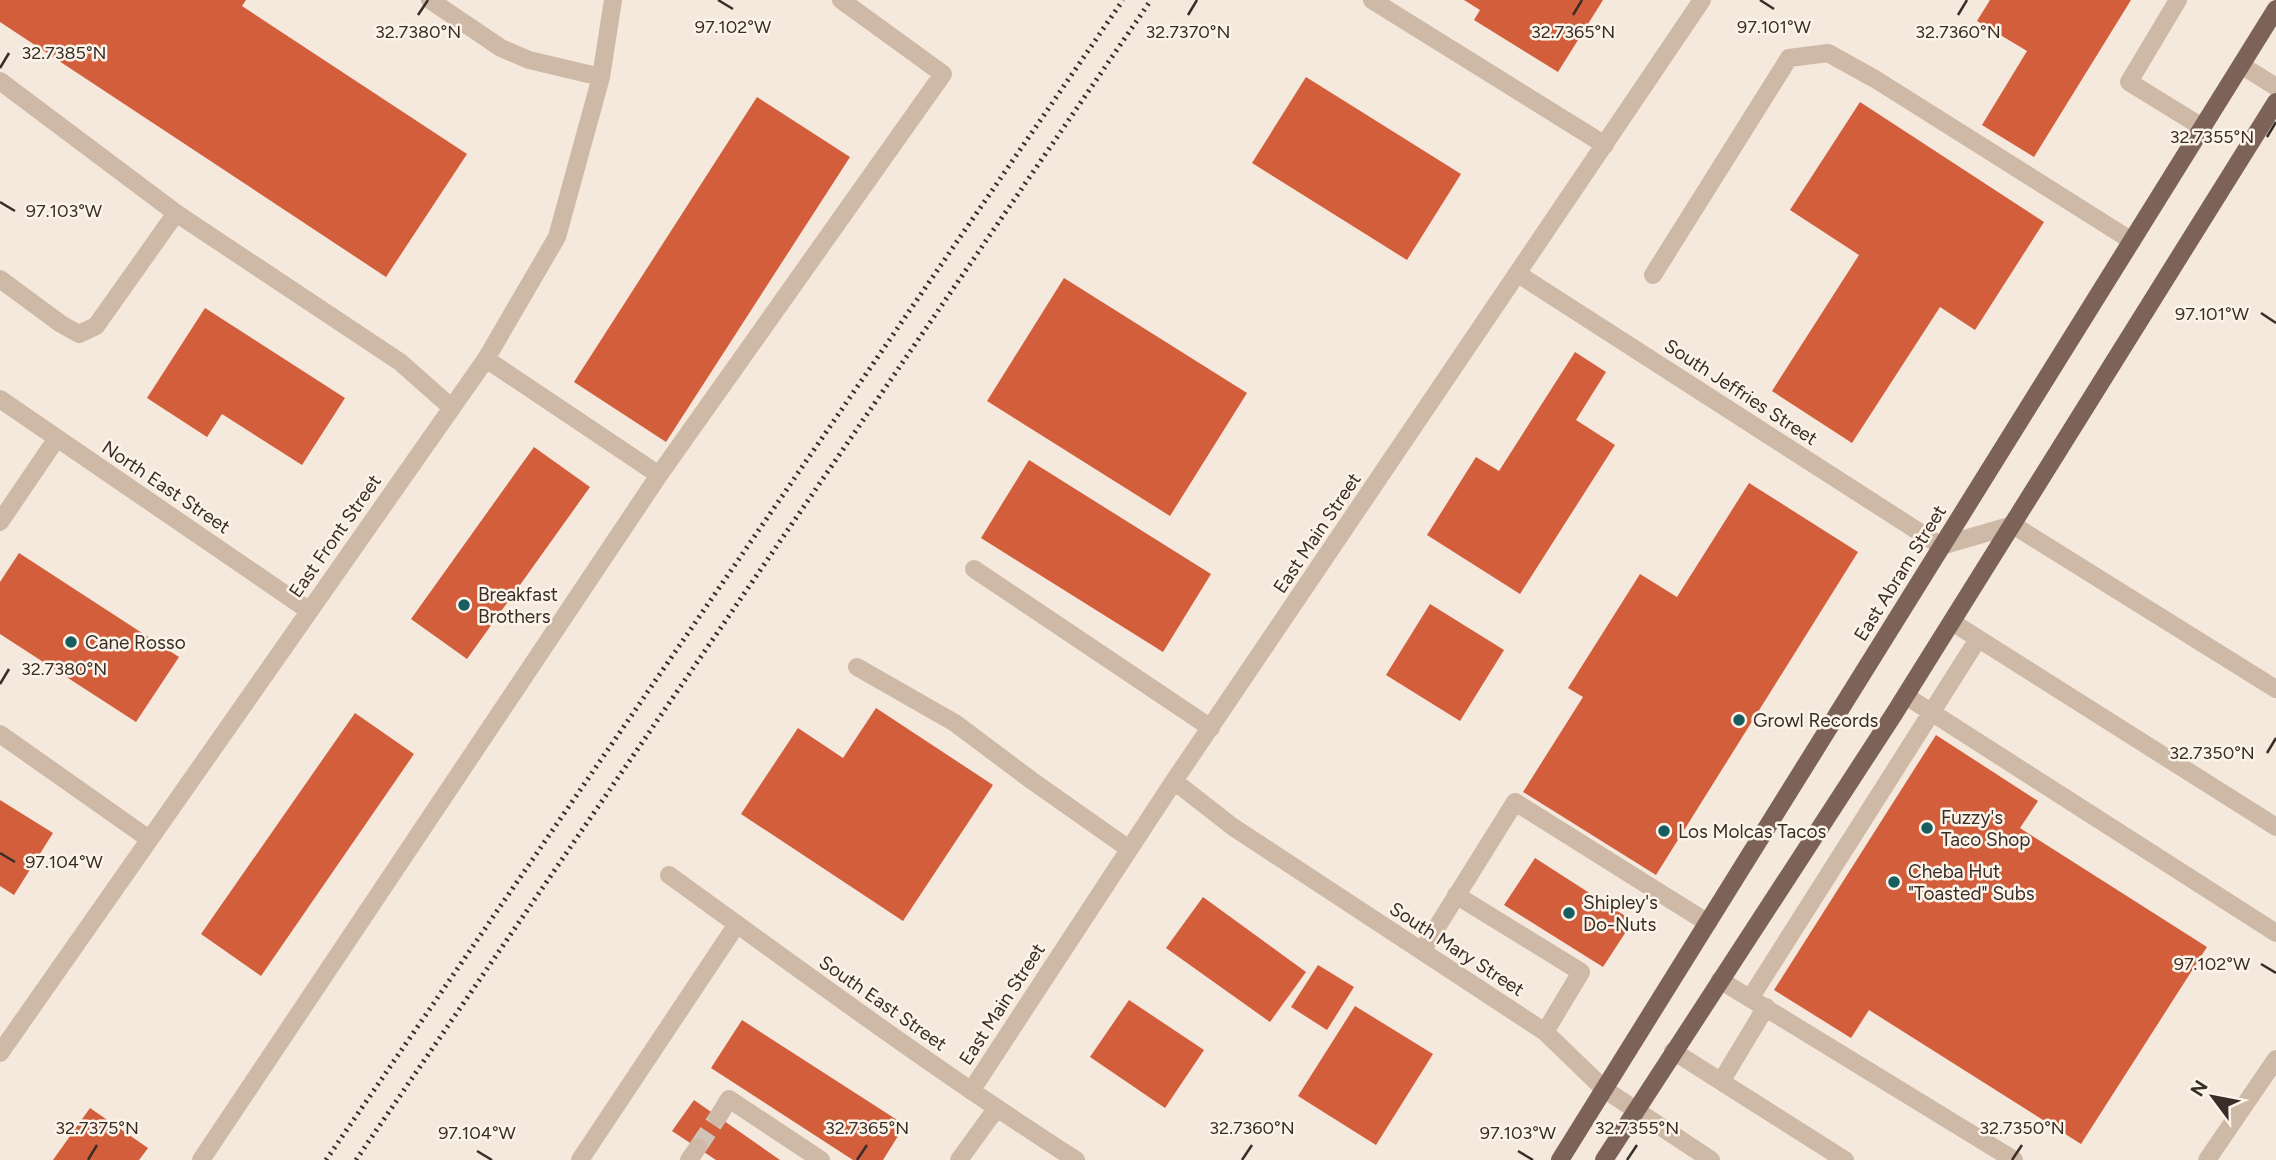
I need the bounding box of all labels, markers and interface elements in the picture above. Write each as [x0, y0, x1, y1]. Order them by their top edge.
text: 97.102°W [695, 16, 772, 38]
text: 97.101°W [1737, 16, 1812, 38]
text: 32.7380°N [375, 21, 461, 43]
text: 32.7370°N [1146, 21, 1230, 43]
text: 32.7365°N [1531, 21, 1615, 43]
text: 32.7360°N [1915, 21, 2001, 43]
text: 32.7385°N [21, 42, 107, 64]
text: 32.7355°N [2170, 126, 2254, 148]
text: 97.103°W [26, 200, 103, 222]
text: 97.101°W [2175, 303, 2250, 325]
street label: South Jeffries Street [1660, 334, 1822, 450]
street label: North East Street [98, 436, 234, 538]
street label: East Main Street [1268, 468, 1366, 598]
street label: East Front Street [284, 470, 386, 602]
street label: East Abram Street [1849, 501, 1951, 645]
place label: Breakfast Brothers [478, 583, 558, 628]
marker: Breakfast Brothers [456, 597, 472, 613]
place label: Cane Rosso [85, 631, 186, 654]
marker: Cane Rosso [63, 634, 79, 650]
text: 32.7380°N [21, 658, 107, 680]
place label: Growl Records [1753, 709, 1879, 732]
marker: Growl Records [1731, 712, 1747, 728]
text: 32.7350°N [2169, 742, 2255, 764]
place label: Fuzzy's Taco Shop [1941, 806, 2031, 851]
place label: Los Molcas Tacos [1678, 820, 1827, 843]
marker: Fuzzy's Taco Shop [1919, 820, 1935, 836]
marker: Los Molcas Tacos [1656, 823, 1672, 839]
text: 97.104°W [25, 851, 104, 873]
place label: Cheba Hut "Toasted" Subs [1908, 860, 2035, 905]
marker: Cheba Hut "Toasted" Subs [1886, 874, 1902, 890]
place label: Shipley's Do-Nuts [1583, 891, 1658, 936]
street label: South Mary Street [1385, 897, 1529, 1001]
marker: Shipley's Do-Nuts [1561, 905, 1577, 921]
street label: East Main Street [954, 939, 1050, 1069]
street label: South East Street [815, 950, 951, 1056]
text: 97.102°W [2174, 953, 2251, 975]
north arrow [2178, 1062, 2248, 1132]
text: N [2185, 1076, 2213, 1101]
text: 32.7375°N [55, 1117, 139, 1139]
text: 32.7365°N [825, 1117, 909, 1139]
text: 32.7360°N [1209, 1117, 1295, 1139]
text: 32.7355°N [1595, 1117, 1679, 1139]
text: 32.7350°N [1979, 1117, 2065, 1139]
text: 97.104°W [438, 1122, 517, 1144]
text: 97.103°W [1480, 1122, 1557, 1144]

